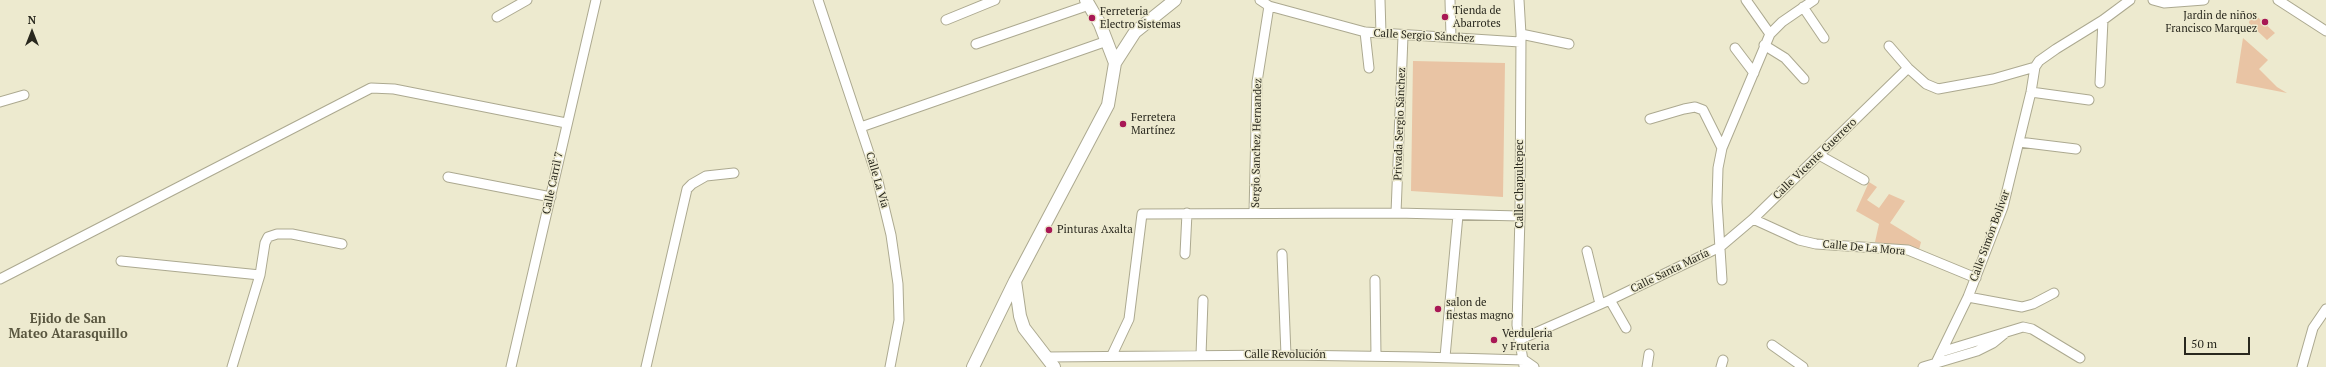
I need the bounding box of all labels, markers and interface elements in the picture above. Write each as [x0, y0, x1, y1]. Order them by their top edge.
place label: Tienda de Abarrotes [1453, 4, 1501, 30]
place label: Ferreteria Electro Sistemas [1100, 5, 1181, 31]
place label: Jardin de niños Francisco Marquez [2165, 9, 2257, 35]
north arrow [12, 12, 52, 52]
marker: Tienda de Abarrotes [1440, 12, 1450, 22]
text: N [28, 13, 36, 27]
marker: Ferreteria Electro Sistemas [1087, 13, 1097, 23]
marker: Jardin de niños Francisco Marquez [2260, 17, 2270, 27]
street label: Calle Sergio Sánchez [1373, 27, 1475, 45]
street label: Privada Sergio Sánchez [1391, 67, 1409, 181]
street label: Sergio Sanchez Hernandez [1249, 78, 1265, 208]
place label: Ferretera Martínez [1131, 111, 1176, 137]
street label: Calle Vicente Guerrero [1770, 116, 1860, 202]
marker: Ferretera Martínez [1118, 119, 1128, 129]
street label: Calle Chapultepec [1513, 140, 1527, 228]
street label: Calle Carril 7 [540, 150, 566, 216]
street label: Calle La Vía [863, 150, 891, 210]
street label: Calle Simón Bolívar [1967, 189, 2013, 283]
place label: Pinturas Axalta [1057, 223, 1133, 237]
marker: Pinturas Axalta [1044, 225, 1054, 235]
street label: Calle De La Mora [1822, 238, 1906, 258]
street label: Calle Santa María [1628, 246, 1712, 296]
place label: salon de fiestas magno [1446, 296, 1513, 322]
marker: salon de fiestas magno [1433, 304, 1443, 314]
district label: Ejido de San Mateo Atarasquillo [8, 311, 128, 342]
place label: Verduleria y Fruteria [1502, 327, 1553, 353]
scale bar [2186, 329, 2252, 355]
marker: Verduleria y Fruteria [1489, 335, 1499, 345]
text: 50 m [2191, 336, 2217, 351]
street label: Calle Revolución [1244, 348, 1326, 362]

